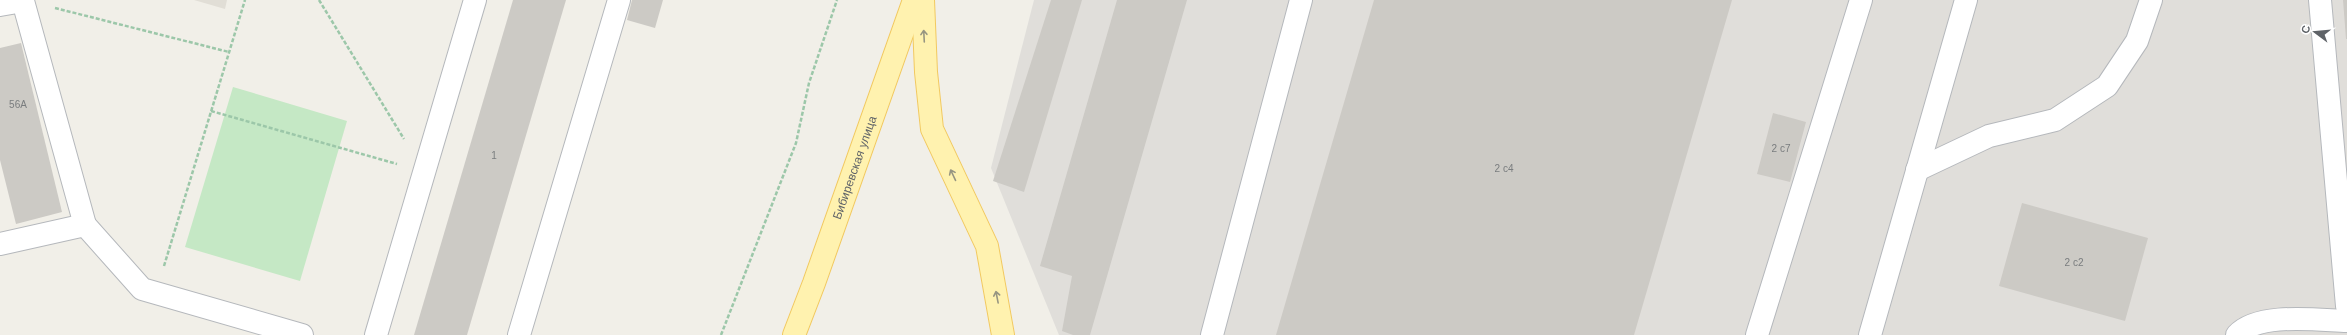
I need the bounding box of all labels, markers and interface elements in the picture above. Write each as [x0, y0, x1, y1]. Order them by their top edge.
north arrow [2295, 12, 2335, 52]
text: С [2299, 24, 2312, 35]
one-way arrow [921, 30, 928, 43]
house number: 56А [9, 99, 27, 110]
street label: Бибиревская улица [830, 114, 880, 221]
house number: 2 с7 [1772, 143, 1791, 154]
house number: 1 [491, 150, 497, 161]
house number: 2 с4 [1495, 163, 1514, 174]
one-way arrow [949, 170, 956, 182]
house number: 2 с2 [2065, 257, 2084, 268]
one-way arrow [993, 290, 1001, 303]

